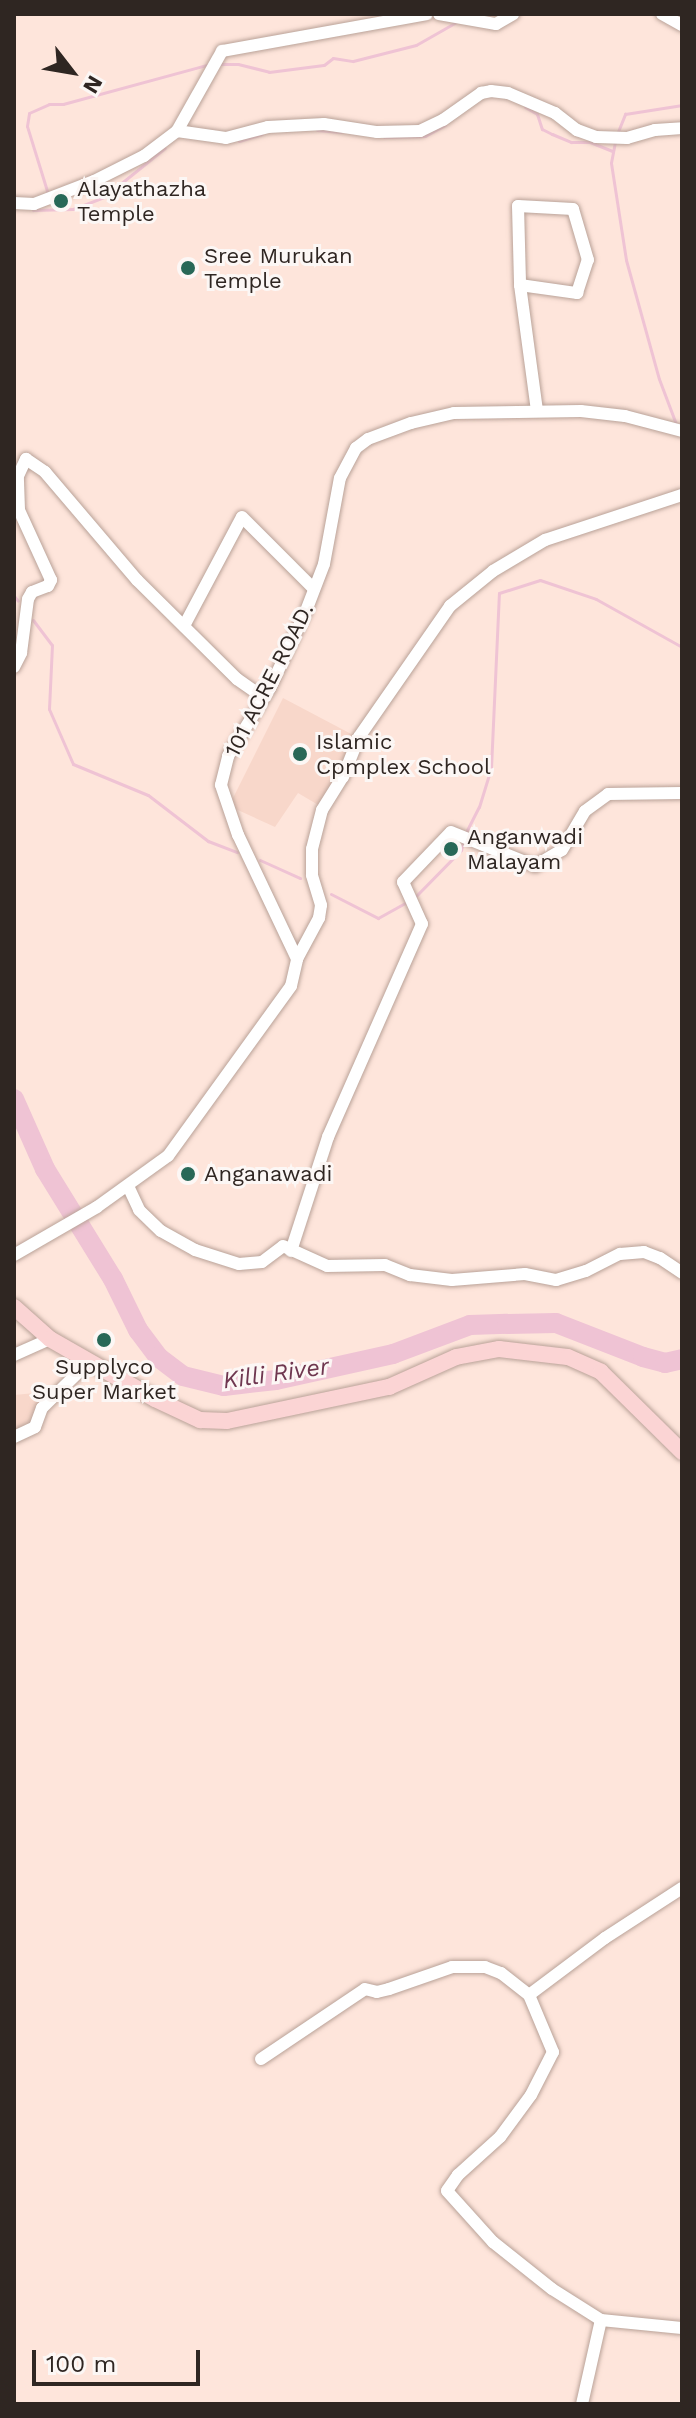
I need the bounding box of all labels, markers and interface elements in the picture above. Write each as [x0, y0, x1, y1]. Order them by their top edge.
north arrow [32, 32, 112, 112]
text: N [78, 71, 108, 98]
place label: Alayathazha Temple [77, 175, 206, 226]
marker: Alayathazha Temple [52, 192, 70, 210]
place label: Sree Murukan Temple [204, 242, 353, 294]
marker: Sree Murukan Temple [179, 259, 197, 277]
street label: 101 ACRE ROAD. [219, 598, 319, 762]
place label: Islamic Cpmplex School [316, 728, 491, 780]
marker: Islamic Cpmplex School [291, 745, 309, 763]
place label: Anganwadi Malayam [467, 823, 583, 874]
marker: Anganwadi Malayam [442, 840, 460, 858]
place label: Anganawadi [204, 1161, 332, 1187]
marker: Anganawadi [179, 1165, 197, 1183]
marker: Supplyco Super Market [95, 1331, 113, 1349]
water label: Killi River [221, 1352, 331, 1396]
place label: Supplyco Super Market [32, 1353, 176, 1404]
scale bar [36, 2334, 204, 2384]
text: 100 m [46, 2350, 116, 2378]

